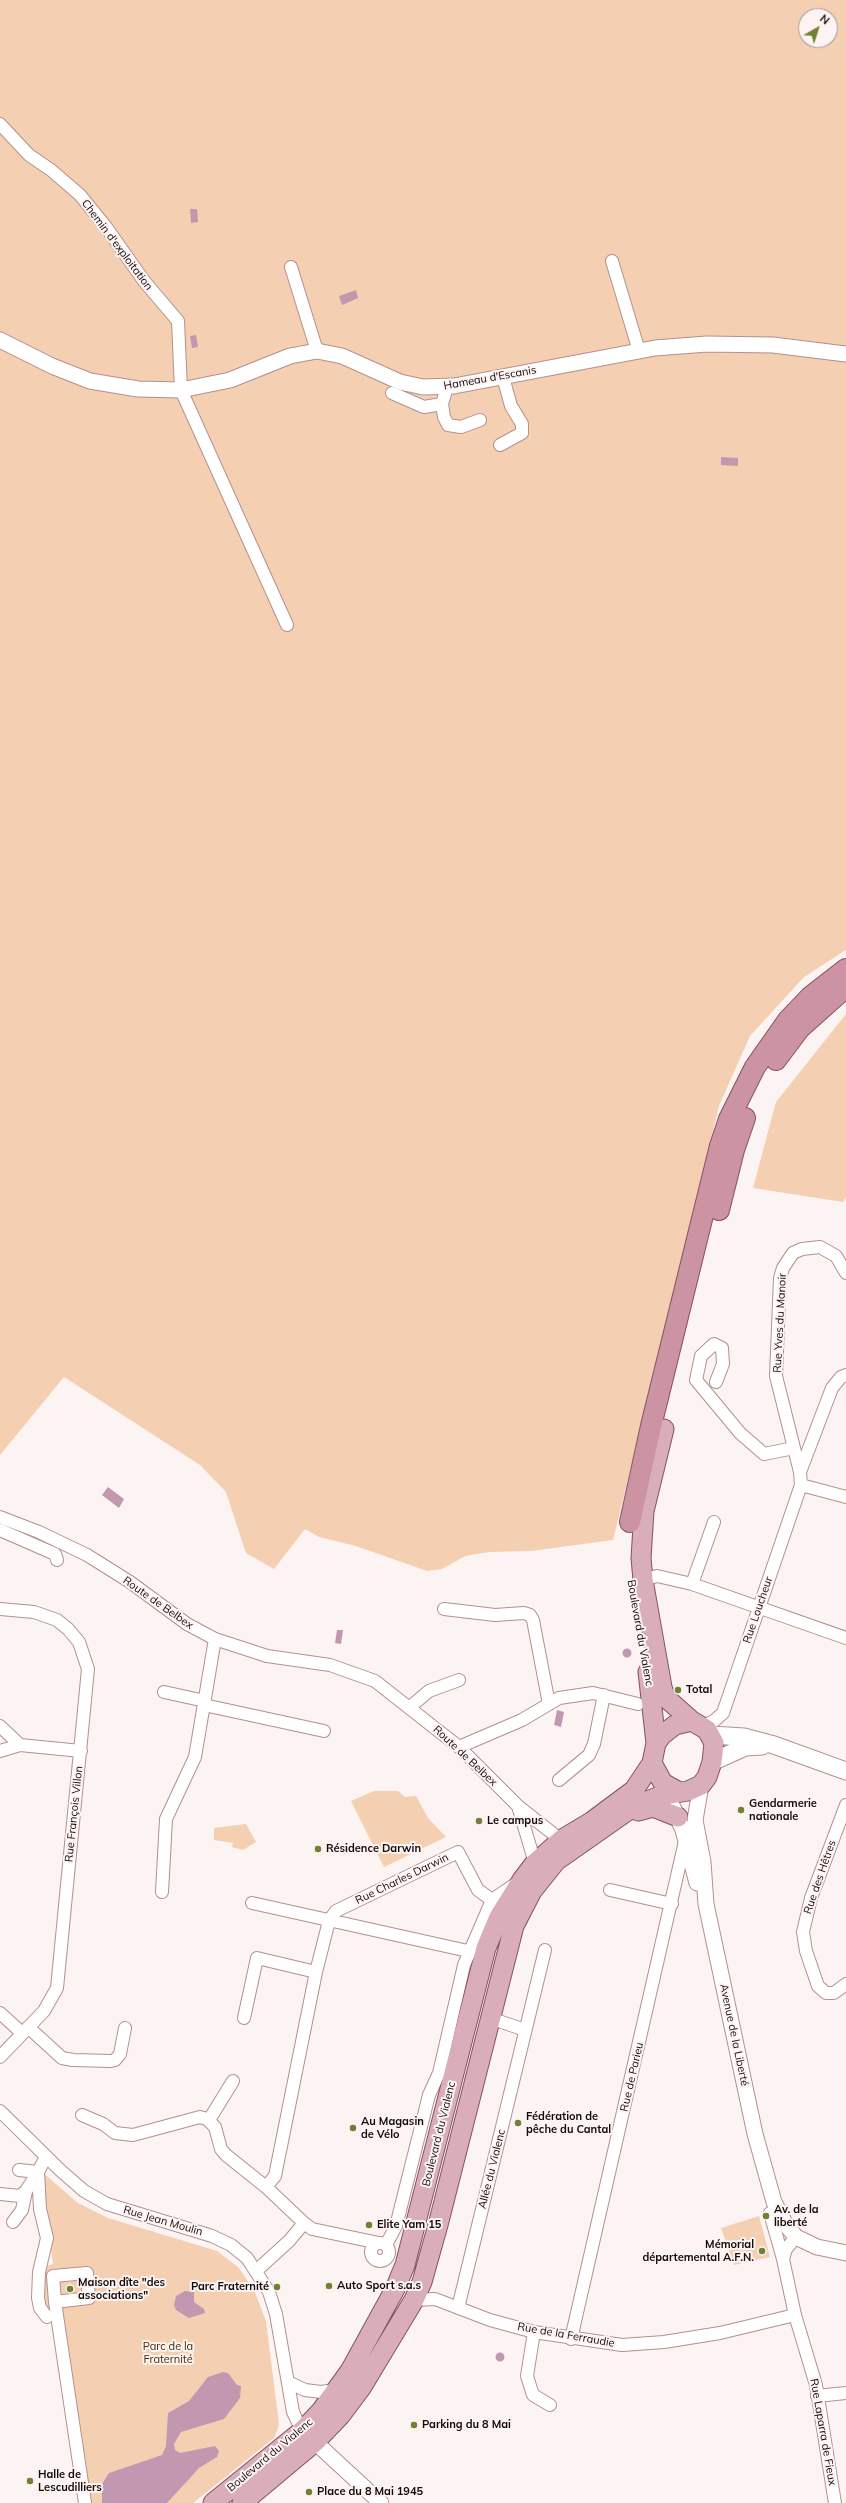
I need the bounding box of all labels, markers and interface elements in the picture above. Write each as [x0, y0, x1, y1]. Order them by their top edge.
north arrow [798, 8, 838, 48]
text: N [817, 11, 833, 28]
street label: Chemin d'exploitation [79, 197, 155, 293]
street label: Hameau d'Escanis [443, 363, 537, 393]
street label: Rue Yves du Manoir [771, 1273, 789, 1373]
street label: Route de Belbex [120, 1574, 196, 1632]
street label: Rue Loucheur [740, 1575, 776, 1645]
street label: Boulevard du Vialenc [624, 1579, 656, 1687]
place label: Total [686, 1683, 712, 1697]
marker: Total [673, 1685, 683, 1695]
street label: Route de Belbex [430, 1723, 500, 1789]
street label: Rue François Villon [62, 1765, 86, 1863]
place label: Gendarmerie nationale [749, 1797, 817, 1823]
marker: Gendarmerie nationale [736, 1805, 746, 1815]
place label: Le campus [487, 1814, 543, 1828]
marker: Le campus [474, 1816, 484, 1826]
street label: Rue des Hêtres [801, 1838, 839, 1916]
place label: Résidence Darwin [326, 1842, 421, 1856]
marker: Résidence Darwin [313, 1844, 323, 1854]
street label: Rue Charles Darwin [353, 1851, 451, 1907]
street label: Avenue de la Liberté [717, 1983, 751, 2087]
street label: Rue de Parieu [618, 2041, 646, 2113]
street label: Boulevard du Vialenc [420, 2080, 458, 2188]
place label: Fédération de pêche du Cantal [526, 2110, 611, 2136]
place label: Au Magasin de Vélo [361, 2115, 424, 2141]
marker: Fédération de pêche du Cantal [513, 2118, 523, 2128]
marker: Au Magasin de Vélo [348, 2123, 358, 2133]
street label: Allée du Vialenc [476, 2128, 508, 2210]
street label: Rue Jean Moulin [122, 2203, 204, 2239]
place label: Av. de la liberté [774, 2203, 819, 2229]
marker: Av. de la liberté [761, 2211, 771, 2221]
place label: Elite Yam 15 [377, 2218, 441, 2232]
marker: Elite Yam 15 [364, 2220, 374, 2230]
place label: Mémorial départemental A.F.N. [642, 2238, 754, 2264]
marker: Mémorial départemental A.F.N. [757, 2246, 767, 2256]
place label: Maison dîte "des associations" [78, 2276, 165, 2302]
place label: Auto Sport s.a.s [337, 2279, 421, 2293]
place label: Parc Fraternité [191, 2280, 269, 2294]
marker: Auto Sport s.a.s [324, 2281, 334, 2291]
marker: Parc Fraternité [272, 2282, 282, 2292]
marker: Maison dîte "des associations" [65, 2284, 75, 2294]
street label: Rue de la Ferraudie [516, 2320, 616, 2350]
park label: Parc de la Fraternité [143, 2340, 193, 2366]
street label: Rue Laparra de Fieux [807, 2377, 839, 2487]
street label: Boulevard du Vialenc [225, 2415, 315, 2495]
place label: Parking du 8 Mai [422, 2418, 511, 2432]
marker: Parking du 8 Mai [409, 2420, 419, 2430]
place label: Halle de Lescudilliers [38, 2468, 102, 2494]
marker: Halle de Lescudilliers [25, 2476, 35, 2486]
place label: Place du 8 Mai 1945 [317, 2485, 423, 2499]
marker: Place du 8 Mai 1945 [304, 2487, 314, 2497]

